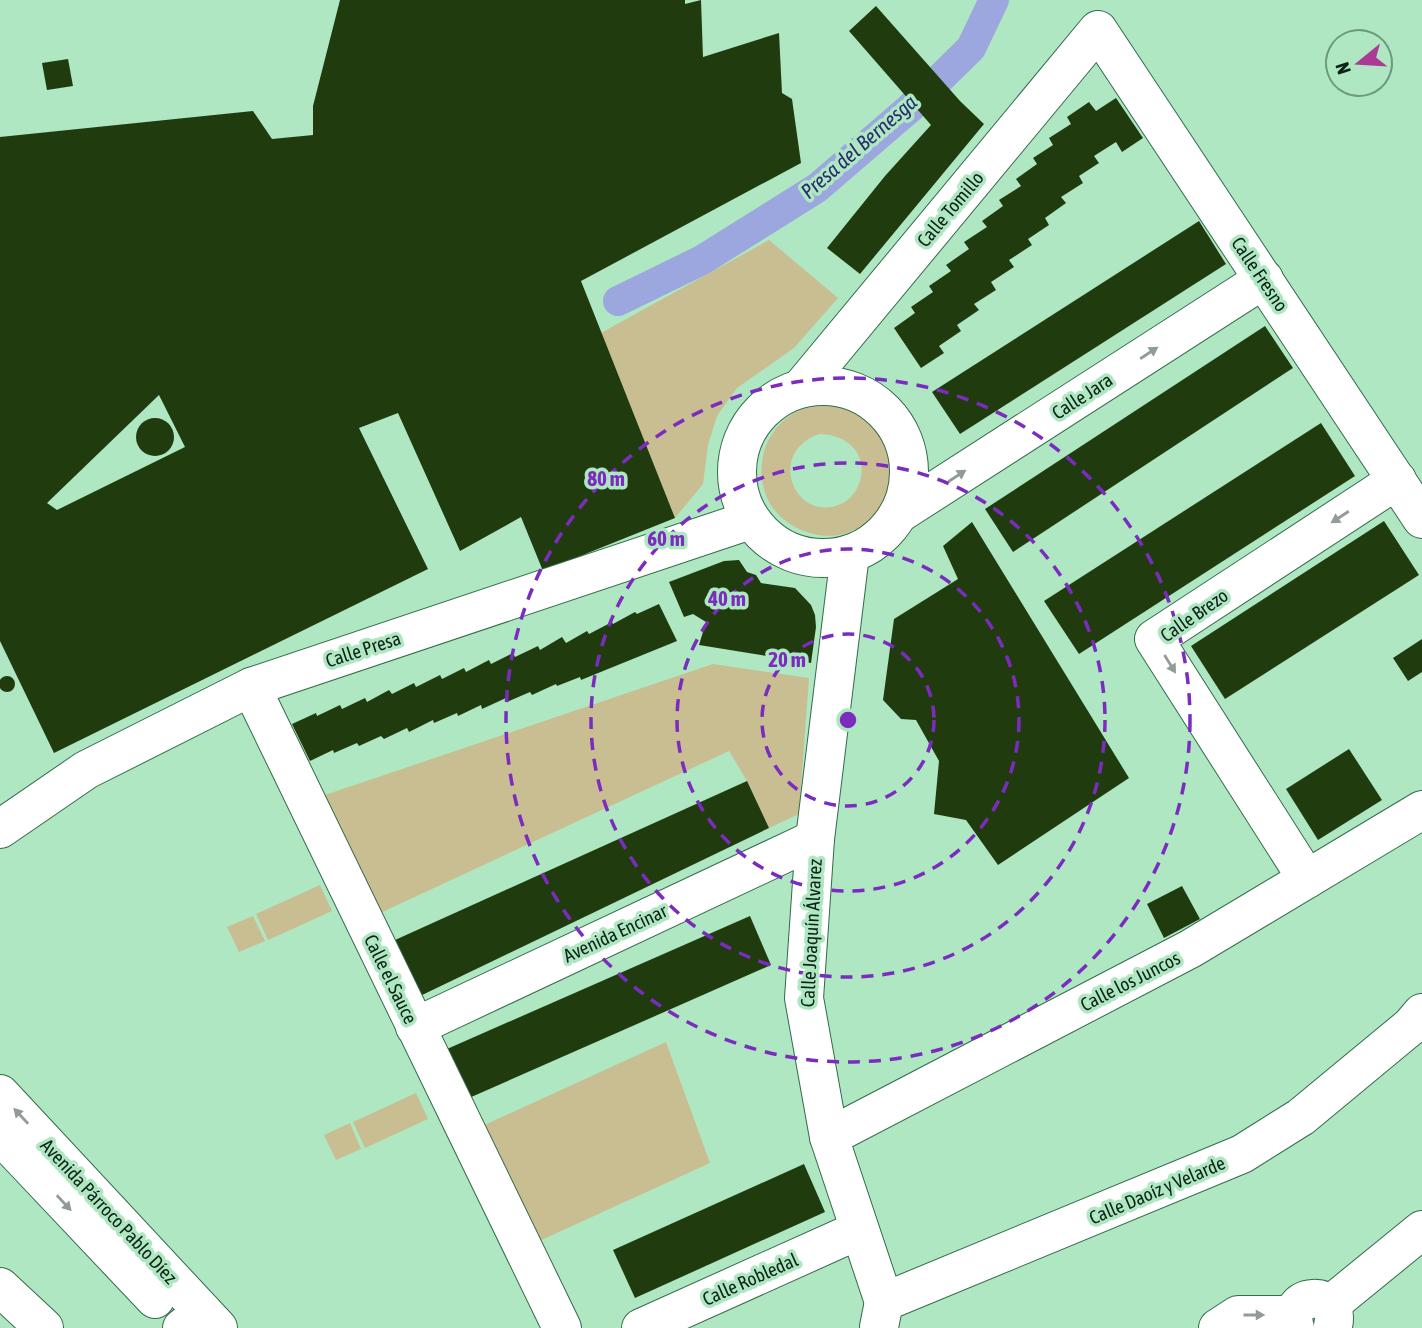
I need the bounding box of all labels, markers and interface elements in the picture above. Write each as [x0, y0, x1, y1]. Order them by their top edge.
north arrow [1324, 28, 1394, 98]
text: N [1331, 60, 1355, 77]
water label: Presa del Bernesga [796, 89, 921, 203]
street label: Calle Tomillo [912, 167, 988, 251]
street label: Calle Fresno [1227, 233, 1293, 315]
one-way arrow [1139, 347, 1158, 360]
street label: Calle Jara [1048, 368, 1116, 424]
text: 80 m [587, 466, 625, 490]
one-way arrow [948, 469, 966, 483]
one-way arrow [1330, 511, 1350, 524]
text: 60 m [647, 526, 685, 550]
street label: Calle Brezo [1156, 584, 1232, 646]
text: 40 m [707, 586, 746, 610]
street label: Calle Presa [323, 627, 403, 671]
text: 20 m [768, 647, 806, 671]
one-way arrow [1163, 655, 1176, 674]
centre of rings [836, 708, 860, 732]
street label: Calle Joaquín Álvarez [796, 858, 826, 1008]
street label: Avenida Encinar [560, 899, 671, 967]
street label: Calle el Sauce [360, 931, 422, 1027]
street label: Calle los Juncos [1077, 946, 1184, 1015]
one-way arrow [13, 1107, 29, 1125]
street label: Avenida Párroco Pablo Díez [36, 1134, 182, 1288]
street label: Calle Daoíz y Velarde [1086, 1151, 1228, 1229]
one-way arrow [55, 1194, 71, 1211]
street label: Calle Robledal [699, 1248, 801, 1310]
one-way arrow [1243, 1309, 1265, 1321]

